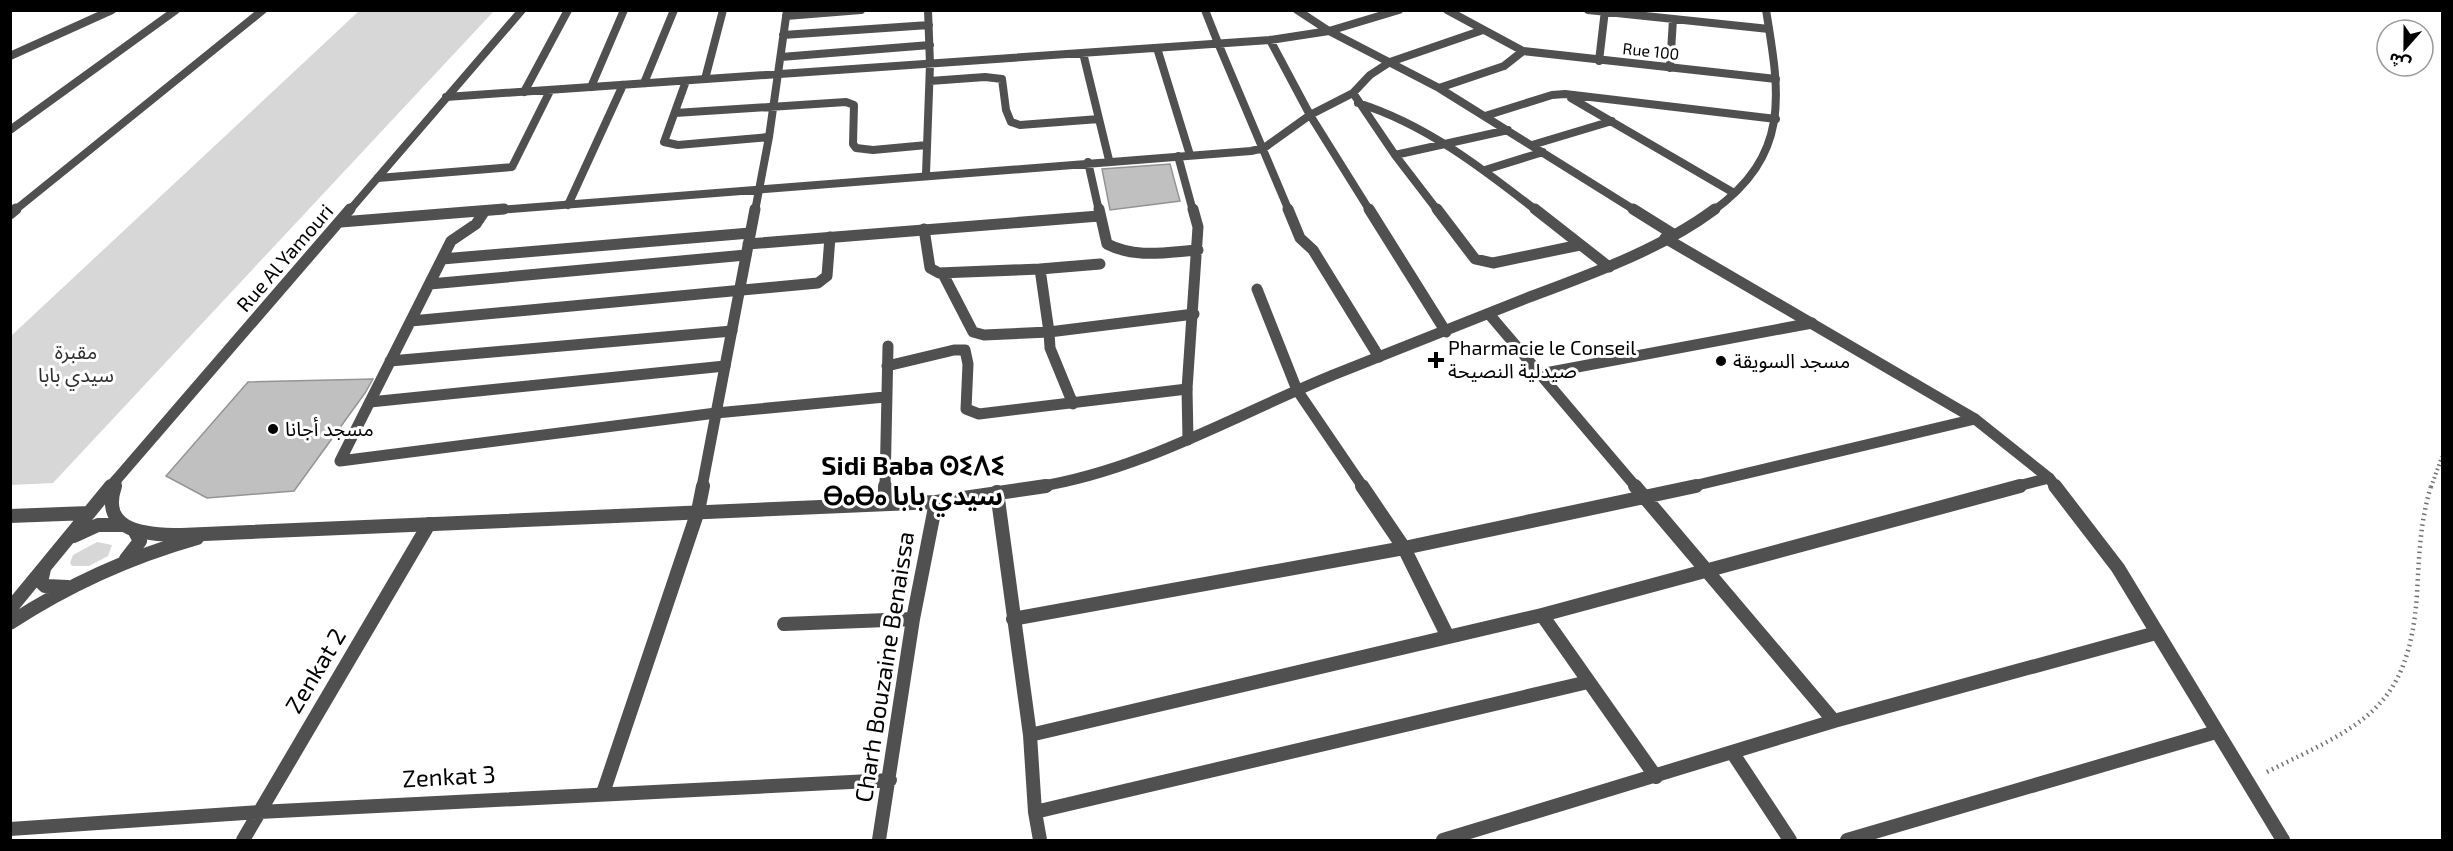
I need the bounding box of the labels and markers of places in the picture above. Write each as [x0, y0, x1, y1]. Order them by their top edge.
place label: Pharmacie le Conseil صيدلية النصيحة [1448, 335, 1636, 382]
place label: مسجد السويقة [1733, 348, 1850, 373]
marker: Pharmacie le Conseil صيدلية النصيحة [1429, 353, 1443, 367]
marker: مسجد السويقة [1714, 354, 1728, 368]
place label: مسجد أجانا [285, 416, 374, 440]
marker: مسجد أجانا [266, 422, 280, 436]

